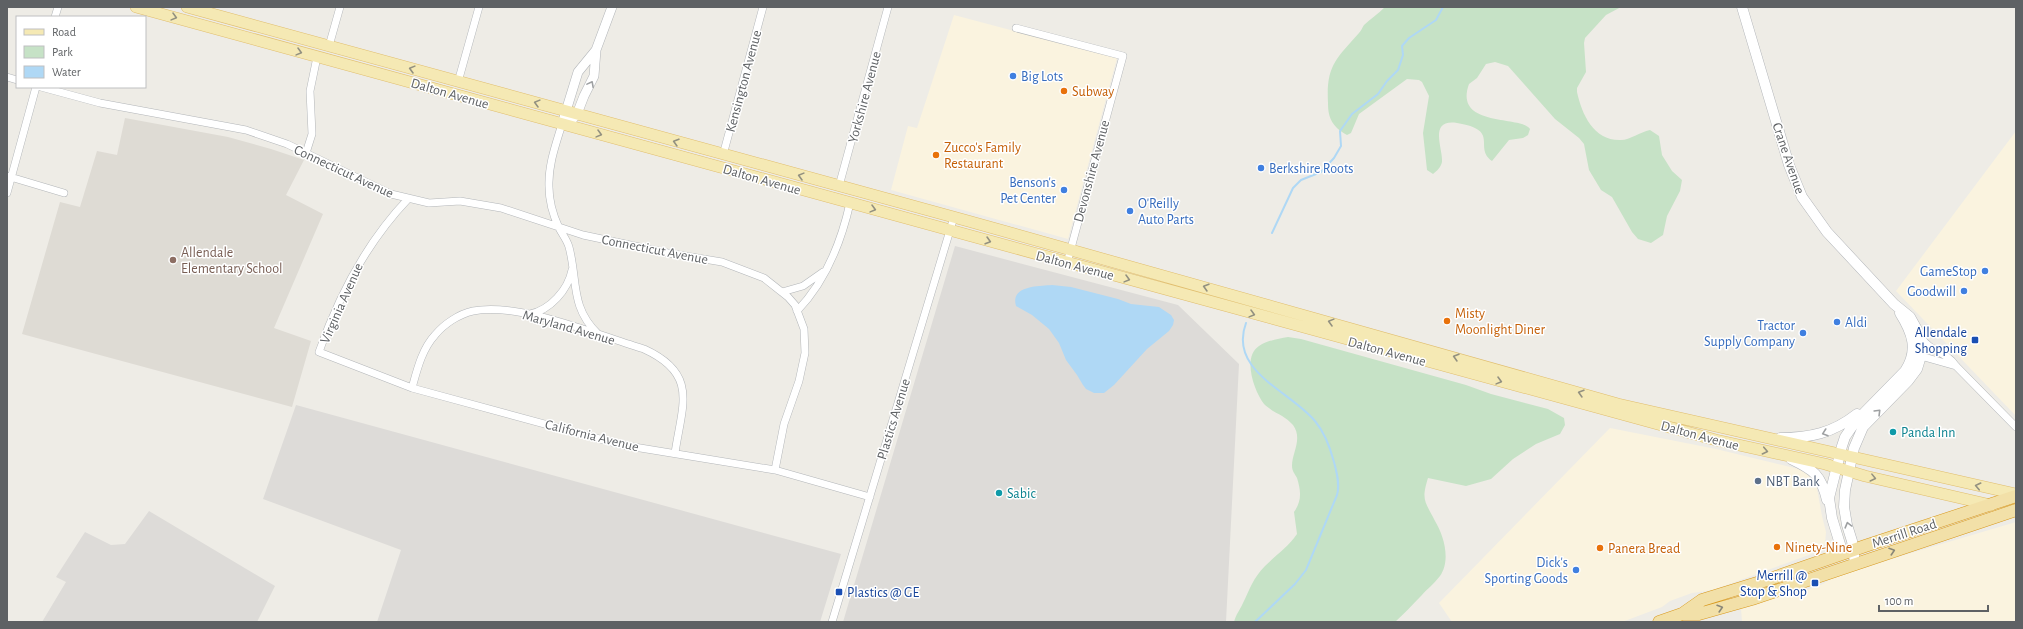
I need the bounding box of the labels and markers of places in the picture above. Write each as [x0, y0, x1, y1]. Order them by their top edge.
place label: Big Lots [1021, 70, 1063, 84]
marker: Big Lots [1008, 71, 1018, 81]
place label: Subway [1072, 85, 1114, 99]
marker: Subway [1059, 86, 1069, 96]
place label: Zucco's Family Restaurant [944, 141, 1021, 171]
marker: Zucco's Family Restaurant [931, 150, 941, 160]
place label: Berkshire Roots [1269, 162, 1354, 176]
marker: Berkshire Roots [1256, 163, 1266, 173]
place label: Benson's Pet Center [1000, 176, 1056, 206]
marker: Benson's Pet Center [1059, 185, 1069, 195]
place label: O'Reilly Auto Parts [1138, 197, 1194, 227]
marker: O'Reilly Auto Parts [1125, 206, 1135, 216]
place label: Allendale Elementary School [181, 246, 283, 276]
marker: Allendale Elementary School [168, 255, 178, 265]
place label: GameStop [1920, 265, 1977, 279]
marker: GameStop [1980, 266, 1990, 276]
place label: Goodwill [1907, 285, 1956, 299]
marker: Goodwill [1959, 286, 1969, 296]
place label: Misty Moonlight Diner [1455, 307, 1545, 337]
marker: Misty Moonlight Diner [1442, 316, 1452, 326]
place label: Aldi [1845, 316, 1867, 330]
marker: Aldi [1832, 317, 1842, 327]
place label: Tractor Supply Company [1704, 319, 1795, 349]
place label: Allendale Shopping [1915, 326, 1967, 356]
marker: Tractor Supply Company [1798, 328, 1808, 338]
marker: Allendale Shopping [1970, 335, 1980, 345]
place label: Panda Inn [1901, 426, 1955, 440]
marker: Panda Inn [1888, 427, 1898, 437]
place label: NBT Bank [1766, 475, 1820, 489]
marker: NBT Bank [1753, 476, 1763, 486]
place label: Sabic [1007, 487, 1036, 501]
marker: Sabic [994, 488, 1004, 498]
place label: Ninety-Nine [1785, 541, 1852, 555]
place label: Panera Bread [1608, 542, 1680, 556]
marker: Ninety-Nine [1772, 542, 1782, 552]
marker: Panera Bread [1595, 543, 1605, 553]
place label: Dick's Sporting Goods [1485, 556, 1568, 586]
marker: Dick's Sporting Goods [1571, 565, 1581, 575]
place label: Merrill @ Stop & Shop [1740, 569, 1807, 599]
marker: Merrill @ Stop & Shop [1810, 578, 1820, 588]
place label: Plastics @ GE [847, 586, 919, 600]
marker: Plastics @ GE [834, 587, 844, 597]

